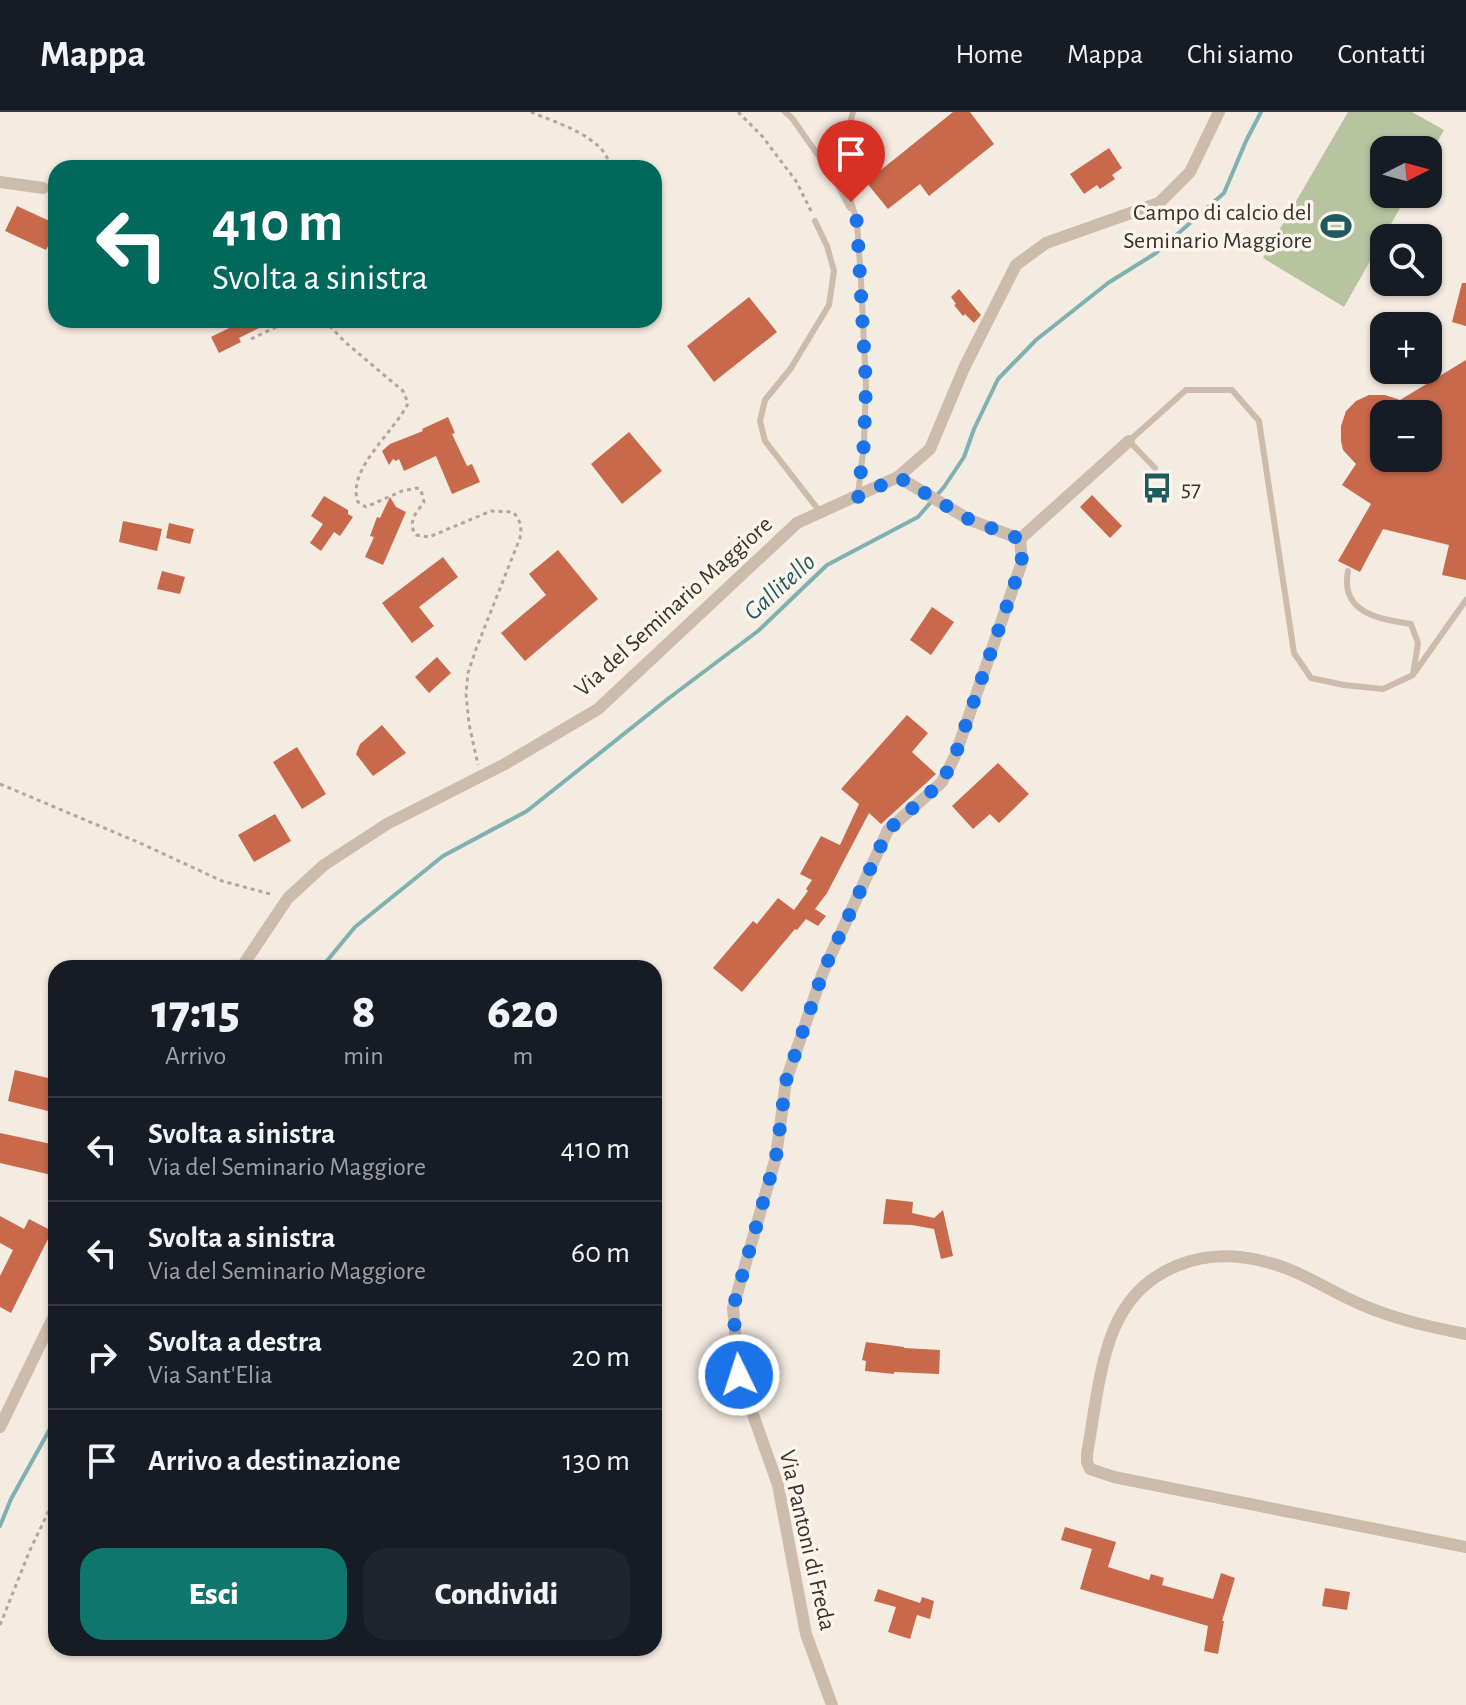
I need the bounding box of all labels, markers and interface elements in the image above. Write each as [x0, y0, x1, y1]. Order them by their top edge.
text: Mappa [40, 36, 146, 74]
text: Home [956, 41, 1023, 69]
text: Mappa [1067, 41, 1143, 69]
text: Chi siamo [1187, 41, 1294, 69]
text: Contatti [1338, 41, 1426, 69]
pin [817, 120, 885, 202]
icon: arrive [829, 132, 873, 176]
north arrow [1370, 136, 1442, 208]
map controls [1370, 136, 1442, 472]
icon: left [80, 192, 184, 296]
text: 410 m [212, 195, 343, 251]
place label: Campo di calcio del Seminario Maggiore [1123, 201, 1312, 253]
sports icon: Campo di calcio del Seminario Maggiore [1319, 209, 1353, 243]
button: search [1370, 224, 1442, 296]
text: Svolta a sinistra [212, 260, 428, 296]
button: + [1370, 312, 1442, 384]
button: − [1370, 400, 1442, 472]
bus stop icon: 57 [1140, 471, 1174, 505]
place label: 57 [1181, 477, 1201, 501]
street label: Via del Seminario Maggiore [570, 512, 777, 701]
water label: Gallitello [739, 548, 820, 625]
text: 17:15 [151, 989, 240, 1037]
text: 8 [351, 989, 376, 1037]
text: 620 [487, 989, 559, 1037]
text: Arrivo [165, 1043, 226, 1069]
text: min [343, 1043, 384, 1069]
text: m [512, 1043, 533, 1069]
text: Svolta a sinistra [148, 1119, 335, 1149]
icon: left [80, 1127, 124, 1171]
text: 410 m [560, 1134, 630, 1164]
text: Via del Seminario Maggiore [148, 1154, 426, 1180]
text: Svolta a sinistra [148, 1223, 335, 1253]
icon: left [80, 1231, 124, 1275]
text: 60 m [571, 1238, 630, 1268]
text: Via del Seminario Maggiore [148, 1258, 426, 1284]
text: Svolta a destra [148, 1327, 322, 1357]
position arrow [697, 1333, 781, 1417]
icon: right [80, 1335, 124, 1379]
text: 20 m [572, 1342, 630, 1372]
text: Via Sant'Elia [148, 1362, 273, 1388]
icon: arrive [80, 1439, 124, 1483]
text: Arrivo a destinazione [148, 1446, 401, 1476]
text: 130 m [563, 1446, 630, 1476]
street label: Via Pantoni di Freda [775, 1448, 839, 1633]
button: Esci [80, 1548, 347, 1640]
button: Condividi [363, 1548, 630, 1640]

